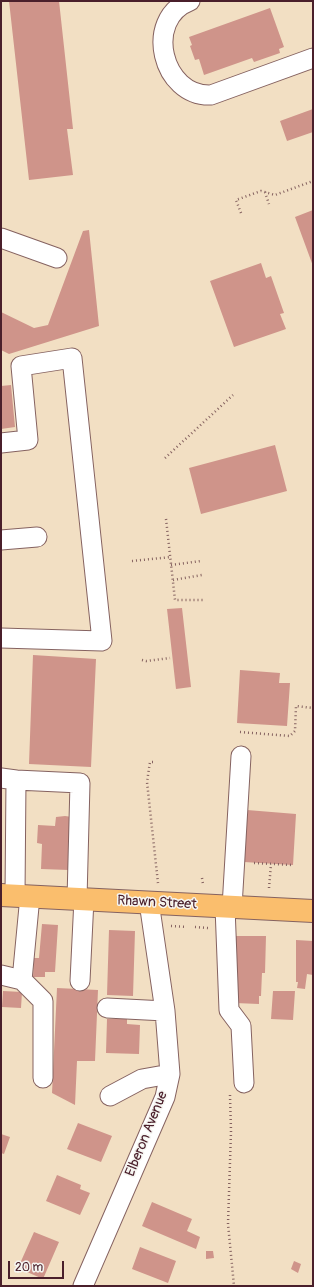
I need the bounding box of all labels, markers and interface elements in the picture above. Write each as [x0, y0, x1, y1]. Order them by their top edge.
street label: Rhawn Street [117, 893, 197, 913]
street label: Elberon Avenue [122, 1089, 172, 1179]
scale bar [10, 1253, 66, 1279]
text: 20 m [15, 1260, 43, 1275]

